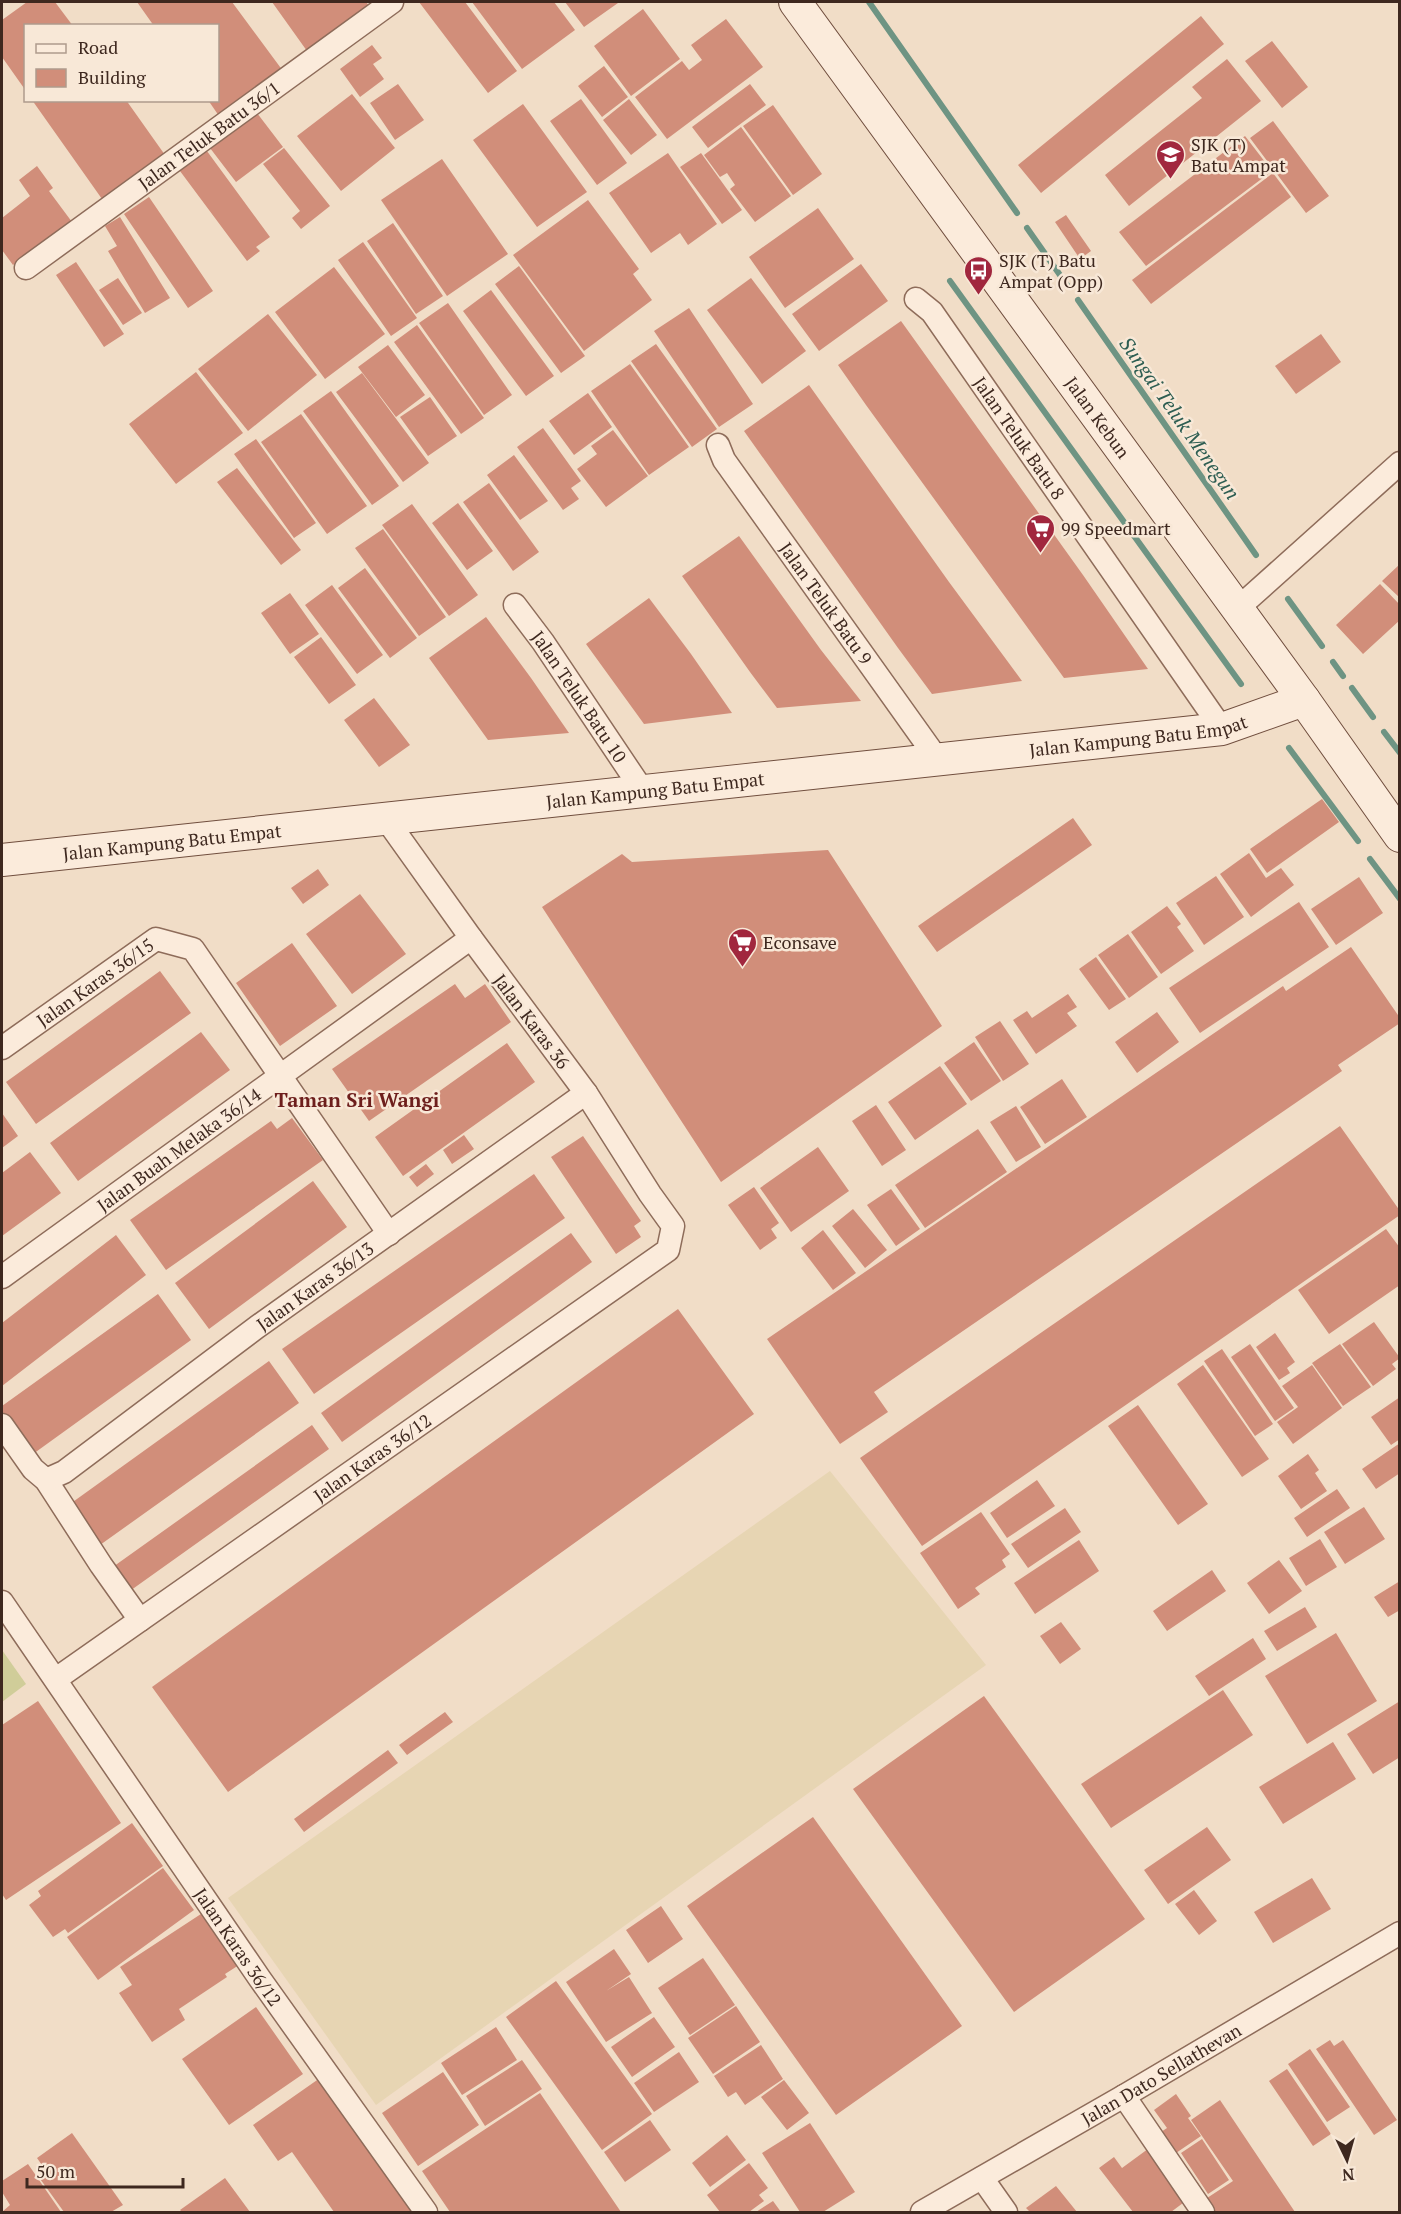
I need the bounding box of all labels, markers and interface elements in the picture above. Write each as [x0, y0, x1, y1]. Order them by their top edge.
legend [24, 24, 219, 102]
text: Road [78, 35, 118, 59]
text: Building [78, 65, 146, 89]
street label: Jalan Teluk Batu 36/1 [133, 75, 285, 195]
place label: SJK (T) Batu Ampat [1191, 132, 1286, 177]
school or university icon: SJK (T) Batu Ampat [1154, 138, 1186, 180]
place label: SJK (T) Batu Ampat (Opp) [999, 248, 1103, 293]
bus stop icon: SJK (T) Batu Ampat (Opp) [962, 254, 994, 296]
water label: Sungai Teluk Menegun [1114, 331, 1246, 505]
street label: Jalan Teluk Batu 8 [968, 372, 1071, 504]
street label: Jalan Kebun [1060, 372, 1136, 463]
supermarket icon: 99 Speedmart [1024, 512, 1056, 554]
place label: 99 Speedmart [1061, 516, 1171, 540]
street label: Jalan Teluk Batu 9 [774, 537, 878, 669]
street label: Jalan Teluk Batu 10 [527, 626, 632, 767]
street label: Jalan Kampung Batu Empat [1028, 709, 1251, 762]
street label: Jalan Kampung Batu Empat [545, 766, 766, 814]
street label: Jalan Kampung Batu Empat [61, 818, 283, 865]
supermarket icon: Econsave [726, 926, 758, 968]
place label: Econsave [763, 930, 837, 954]
street label: Jalan Karas 36/15 [32, 932, 158, 1032]
street label: Jalan Karas 36 [488, 969, 576, 1074]
street label: Jalan Buah Melaka 36/14 [92, 1082, 266, 1217]
district label: Taman Sri Wangi [275, 1086, 440, 1113]
street label: Jalan Karas 36/13 [251, 1236, 378, 1336]
street label: Jalan Karas 36/12 [309, 1408, 436, 1507]
street label: Jalan Karas 36/12 [189, 1883, 287, 2011]
street label: Jalan Dato Sellathevan [1077, 2018, 1245, 2130]
north arrow [1317, 2130, 1377, 2190]
scale bar [27, 2151, 183, 2189]
text: 50 m [36, 2159, 76, 2183]
text: N [1341, 2163, 1355, 2186]

